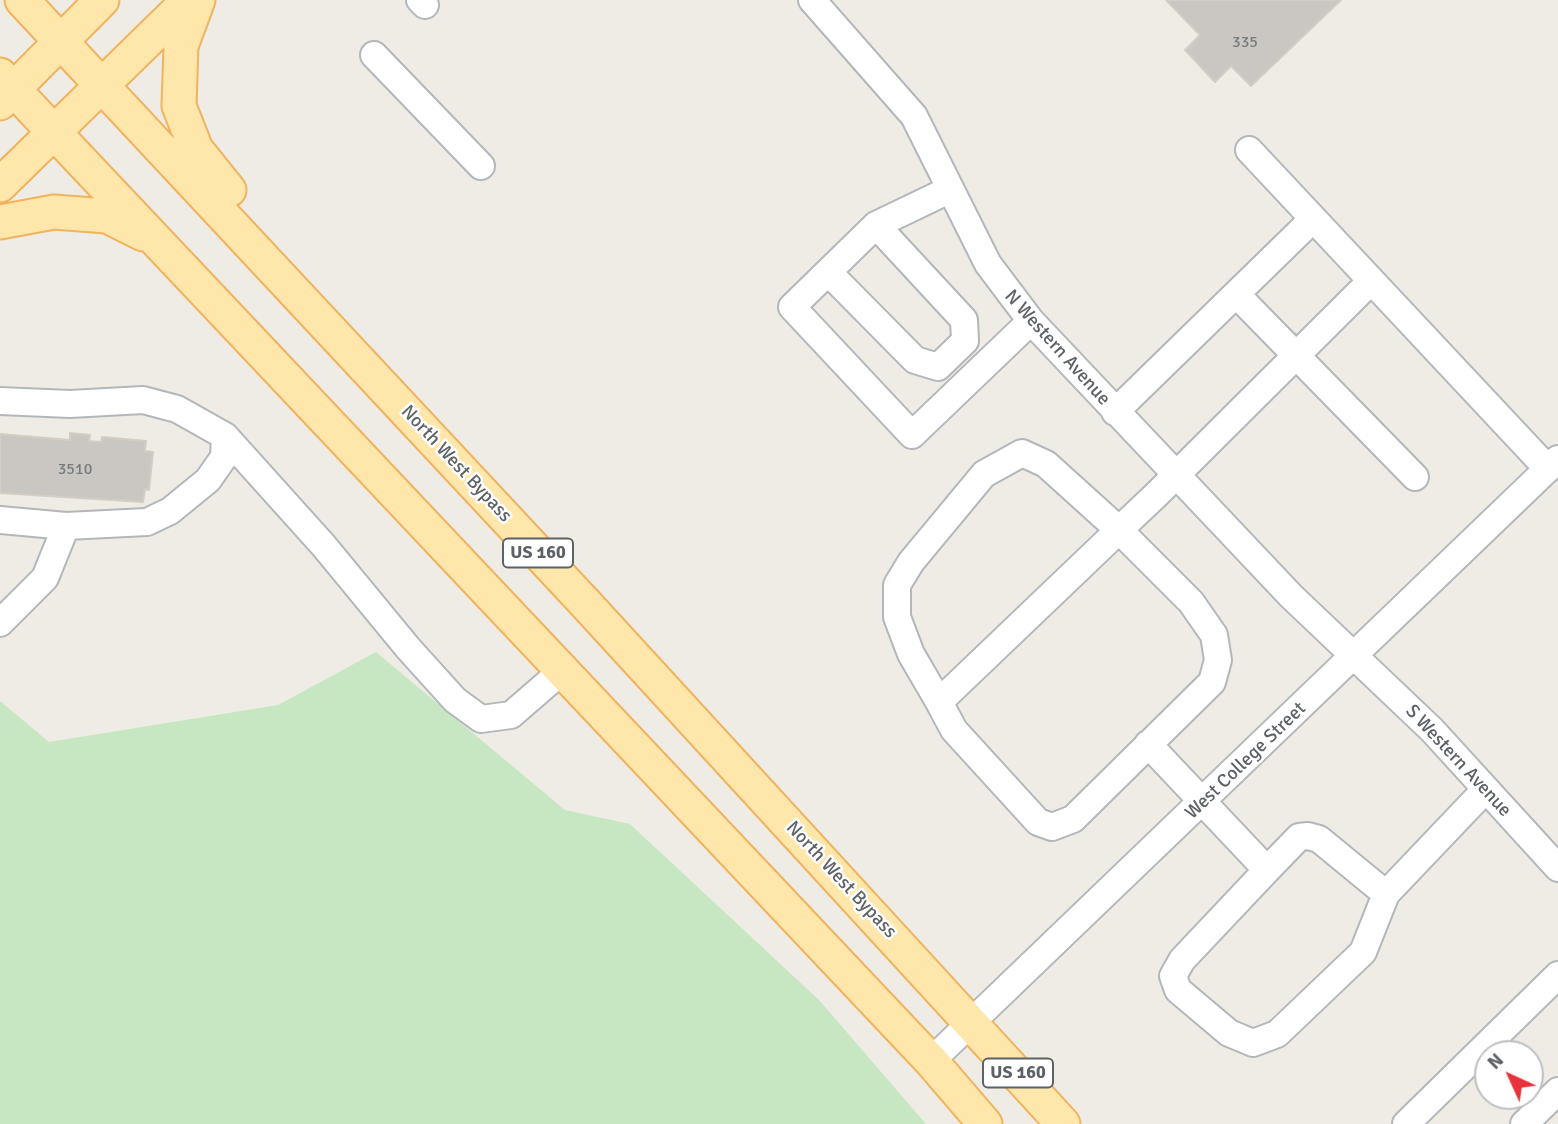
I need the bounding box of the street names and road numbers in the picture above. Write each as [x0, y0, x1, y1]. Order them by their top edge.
street label: N Western Avenue [999, 286, 1115, 410]
street label: North West Bypass [396, 401, 516, 527]
road number: US 160 [503, 538, 573, 568]
street label: West College Street [1181, 698, 1311, 824]
street label: S Western Avenue [1400, 700, 1516, 822]
street label: North West Bypass [781, 817, 901, 943]
road number: US 160 [983, 1058, 1053, 1088]

